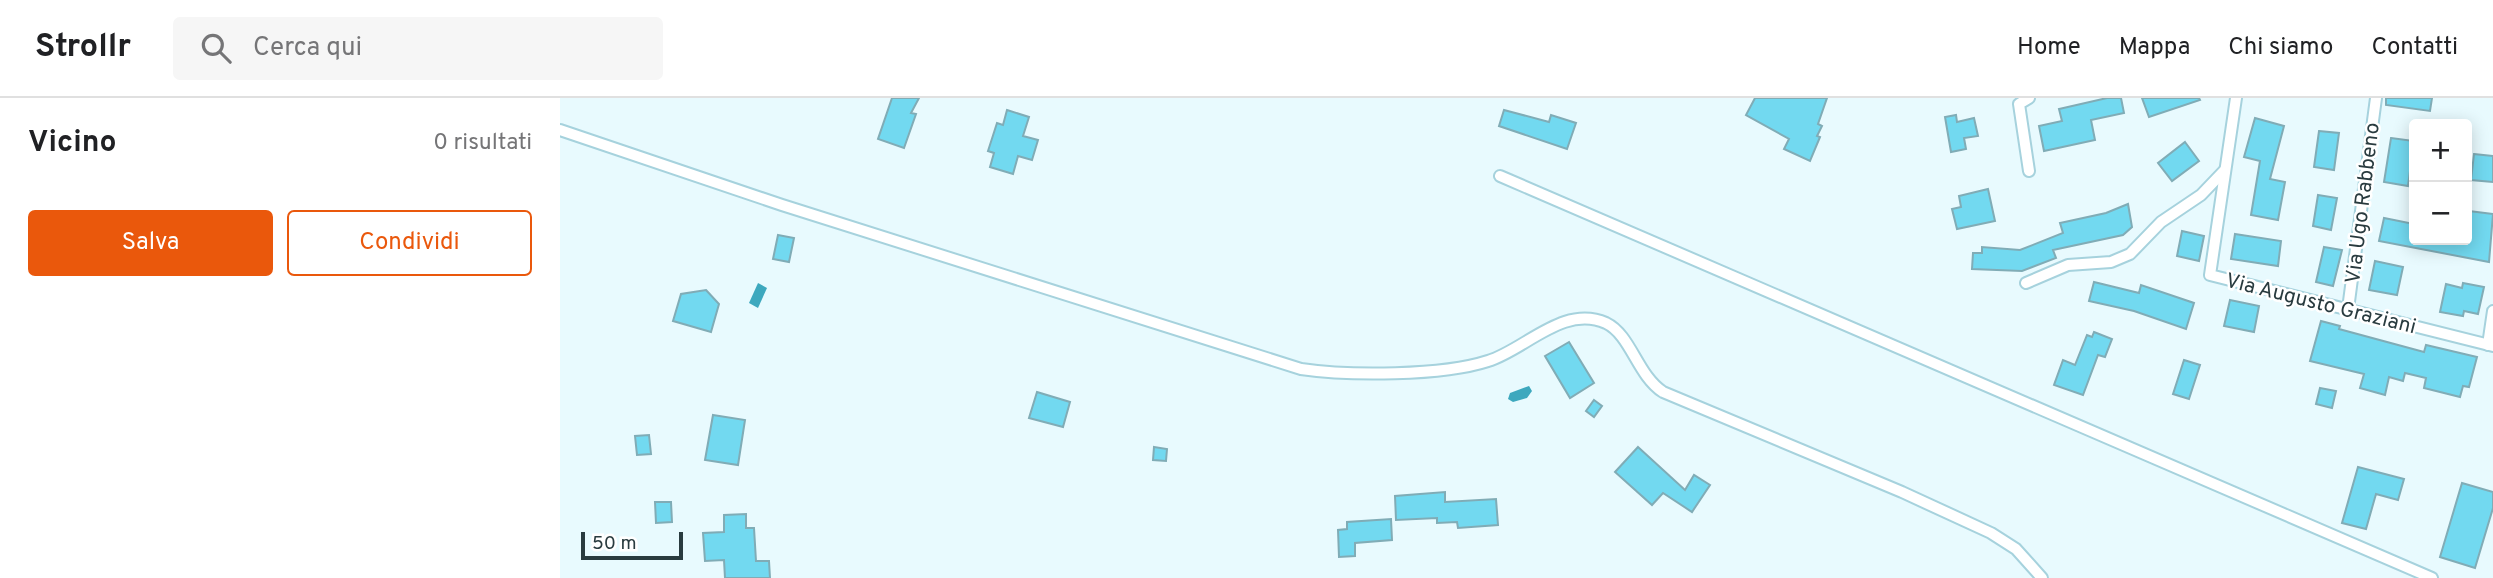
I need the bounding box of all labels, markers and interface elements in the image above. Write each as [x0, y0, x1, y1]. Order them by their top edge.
search box [173, 17, 663, 80]
text: Strollr [35, 27, 131, 69]
icon: search [197, 29, 235, 67]
text: Cerca qui [253, 32, 362, 65]
text: Home [2017, 33, 2081, 63]
text: Mappa [2119, 33, 2190, 63]
text: Chi siamo [2228, 33, 2333, 63]
text: Contatti [2371, 33, 2458, 63]
map controls [2409, 119, 2472, 245]
button: + [2409, 119, 2472, 182]
street label: Via Ugo Rabbeno [2340, 121, 2387, 285]
text: Vicino [28, 125, 117, 162]
text: 0 risultati [433, 129, 532, 158]
button: − [2409, 182, 2472, 245]
button: Salva [28, 210, 273, 276]
button: Condividi [287, 210, 532, 276]
street label: Via Augusto Graziani [2223, 268, 2419, 341]
scale bar [581, 529, 682, 561]
text: 50 m [592, 532, 637, 556]

